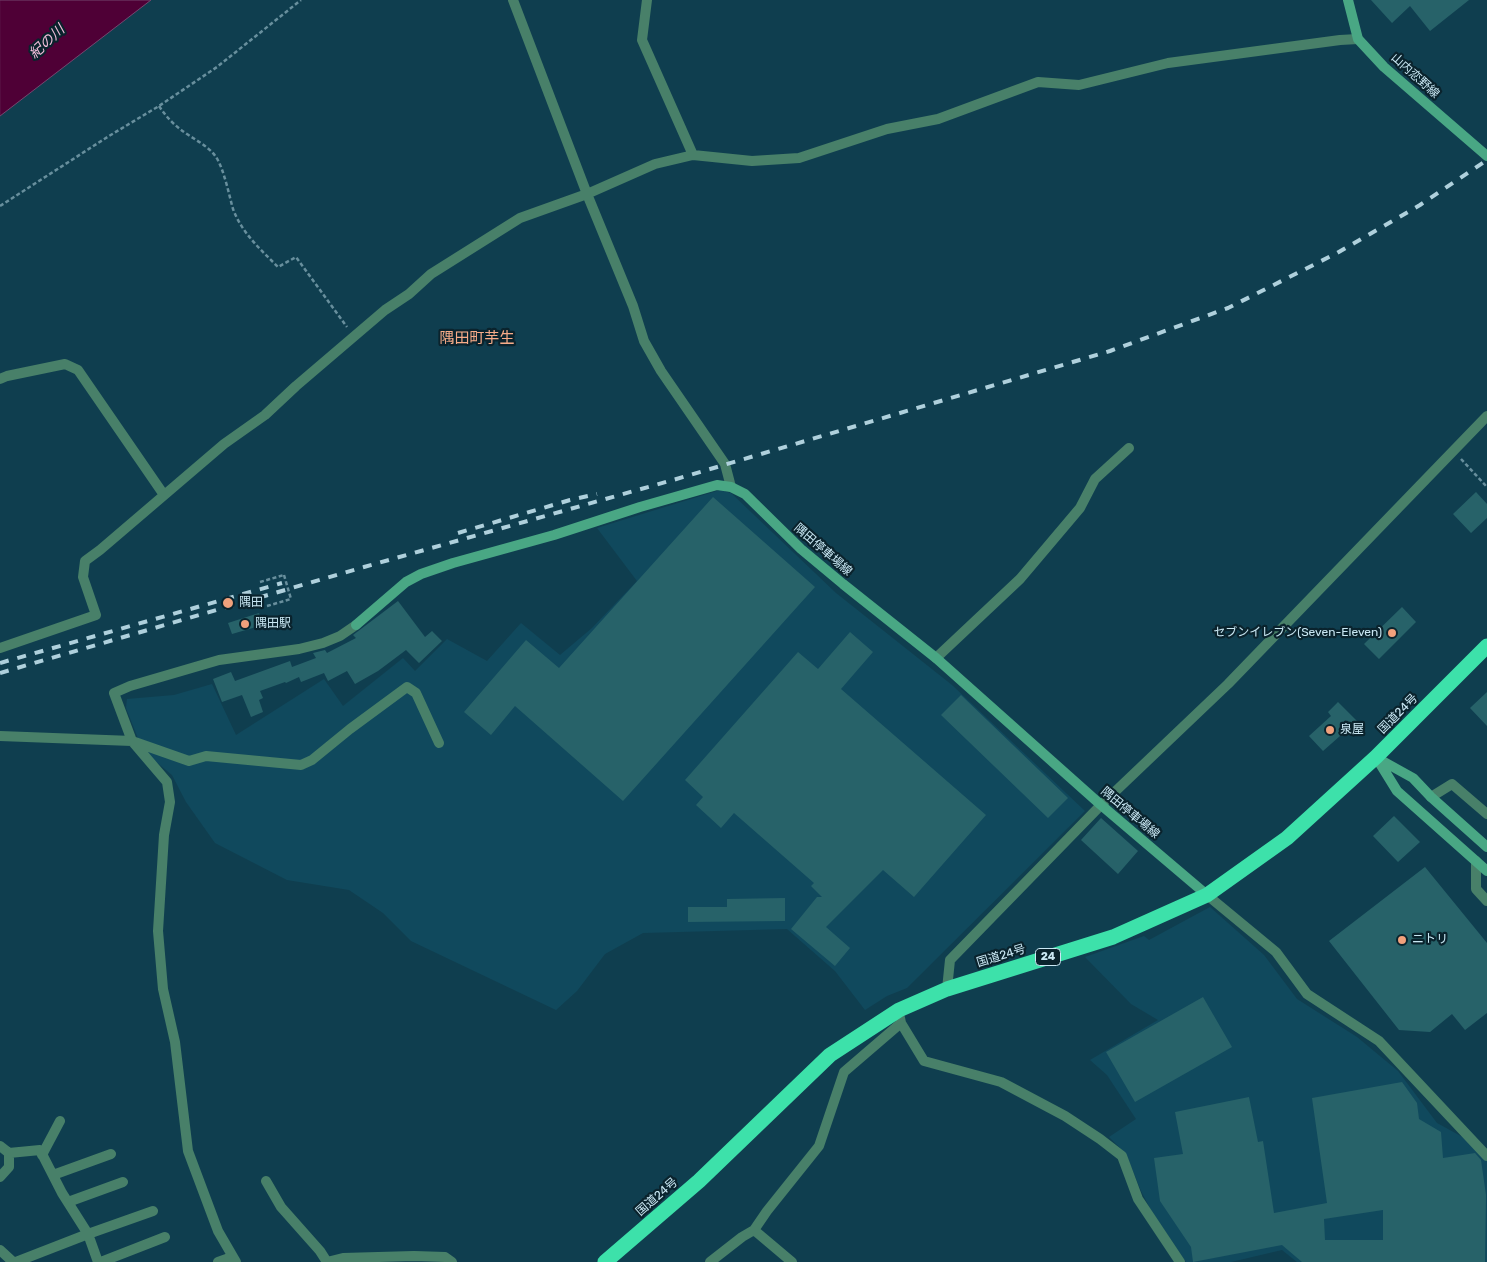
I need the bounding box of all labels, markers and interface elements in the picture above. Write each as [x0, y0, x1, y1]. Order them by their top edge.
water label: 紀の川 [26, 22, 68, 62]
street label: 山内恋野線 [1388, 51, 1442, 101]
district label: 隅田町芋生 [440, 330, 514, 348]
street label: 隅田停車場線 [791, 521, 855, 579]
marker: 隅田 [221, 596, 235, 610]
place label: 隅田 [239, 596, 263, 610]
place label: 隅田駅 [255, 617, 291, 631]
marker: 隅田駅 [239, 618, 251, 630]
place label: セブンイレブン(Seven-Eleven) [1213, 626, 1382, 640]
marker: セブンイレブン(Seven-Eleven) [1386, 627, 1398, 639]
street label: 国道24号 [1375, 691, 1421, 737]
place label: 泉屋 [1340, 723, 1364, 737]
marker: 泉屋 [1324, 724, 1336, 736]
street label: 隅田停車場線 [1098, 784, 1162, 842]
place label: ニトリ [1412, 933, 1448, 947]
marker: ニトリ [1396, 934, 1408, 946]
street label: 国道24号 [975, 942, 1027, 970]
road number: 24 [1036, 949, 1060, 966]
street label: 国道24号 [633, 1175, 681, 1219]

